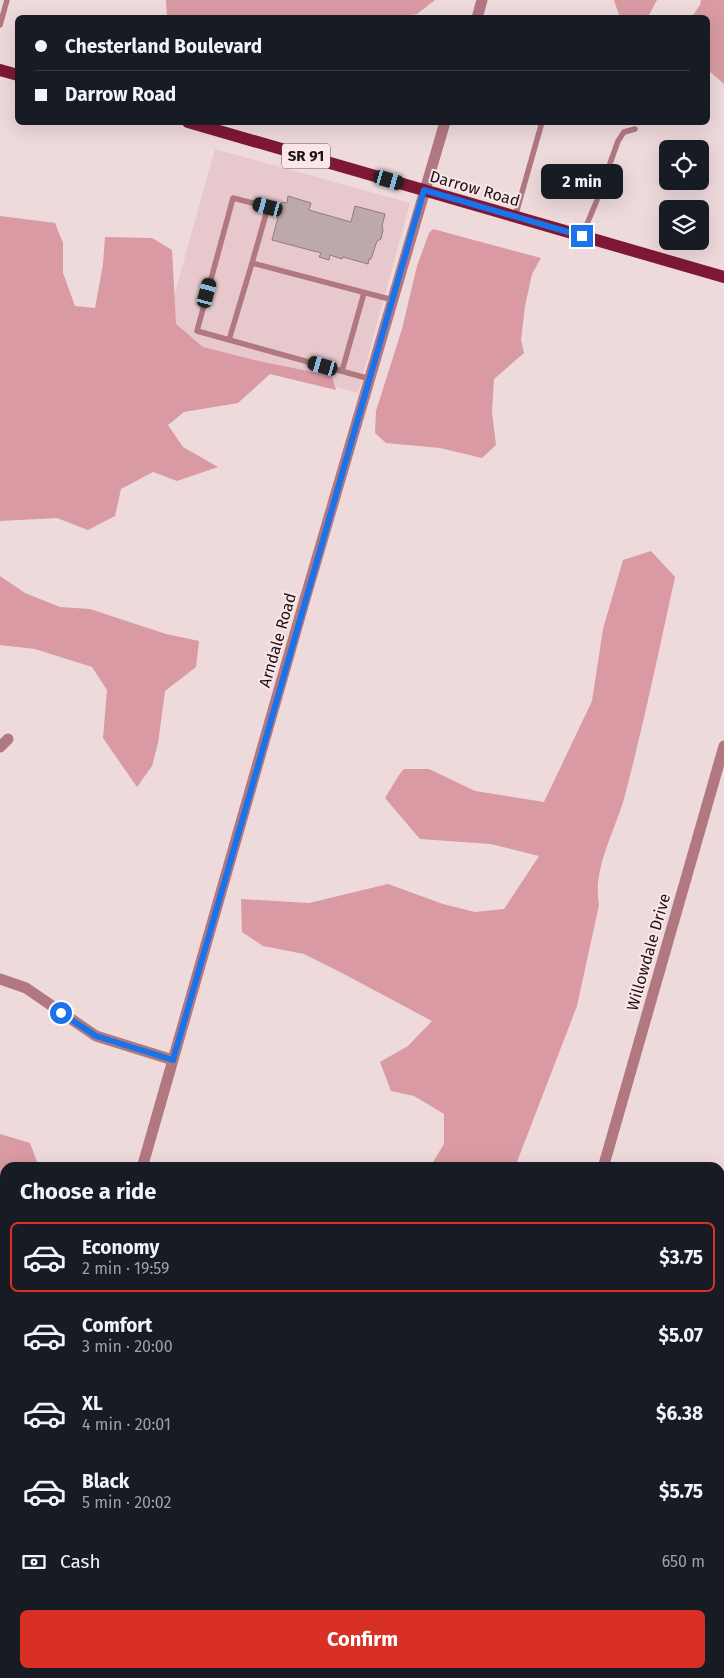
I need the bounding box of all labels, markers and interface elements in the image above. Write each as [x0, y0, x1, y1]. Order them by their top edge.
text: Chesterland Boulevard [65, 35, 262, 58]
text: Darrow Road [65, 83, 176, 106]
map controls [659, 140, 709, 250]
button: locate [659, 140, 709, 190]
road number: SR 91 [282, 144, 330, 168]
callout: 2 min [541, 164, 623, 198]
street label: Darrow Road [428, 167, 522, 210]
car [372, 169, 405, 191]
text: 2 min [562, 172, 602, 191]
car [251, 196, 284, 218]
button: layers [659, 200, 709, 250]
route end [571, 225, 593, 247]
car [195, 277, 218, 309]
car [306, 355, 339, 377]
street label: Arndale Road [255, 591, 300, 690]
street label: Willowdale Drive [623, 891, 674, 1013]
route start [50, 1002, 72, 1024]
text: Choose a ride [20, 1178, 156, 1205]
icon: car [22, 1235, 67, 1280]
text: Economy [82, 1236, 159, 1259]
text: $3.75 [659, 1246, 703, 1269]
text: 2 min · 19:59 [82, 1259, 170, 1278]
icon: car [22, 1313, 67, 1358]
text: Comfort [82, 1314, 152, 1337]
text: $5.07 [658, 1324, 703, 1347]
text: 3 min · 20:00 [82, 1337, 173, 1356]
icon: car [22, 1391, 67, 1436]
text: XL [82, 1392, 103, 1415]
text: $6.38 [656, 1402, 703, 1425]
text: 4 min · 20:01 [82, 1415, 171, 1434]
icon: car [22, 1469, 67, 1514]
text: Black [82, 1470, 129, 1493]
text: $5.75 [659, 1480, 703, 1503]
text: 5 min · 20:02 [82, 1493, 172, 1512]
icon: cash [20, 1548, 48, 1576]
text: Cash [60, 1550, 101, 1573]
text: 650 m [662, 1552, 705, 1571]
button: Confirm [20, 1610, 705, 1668]

